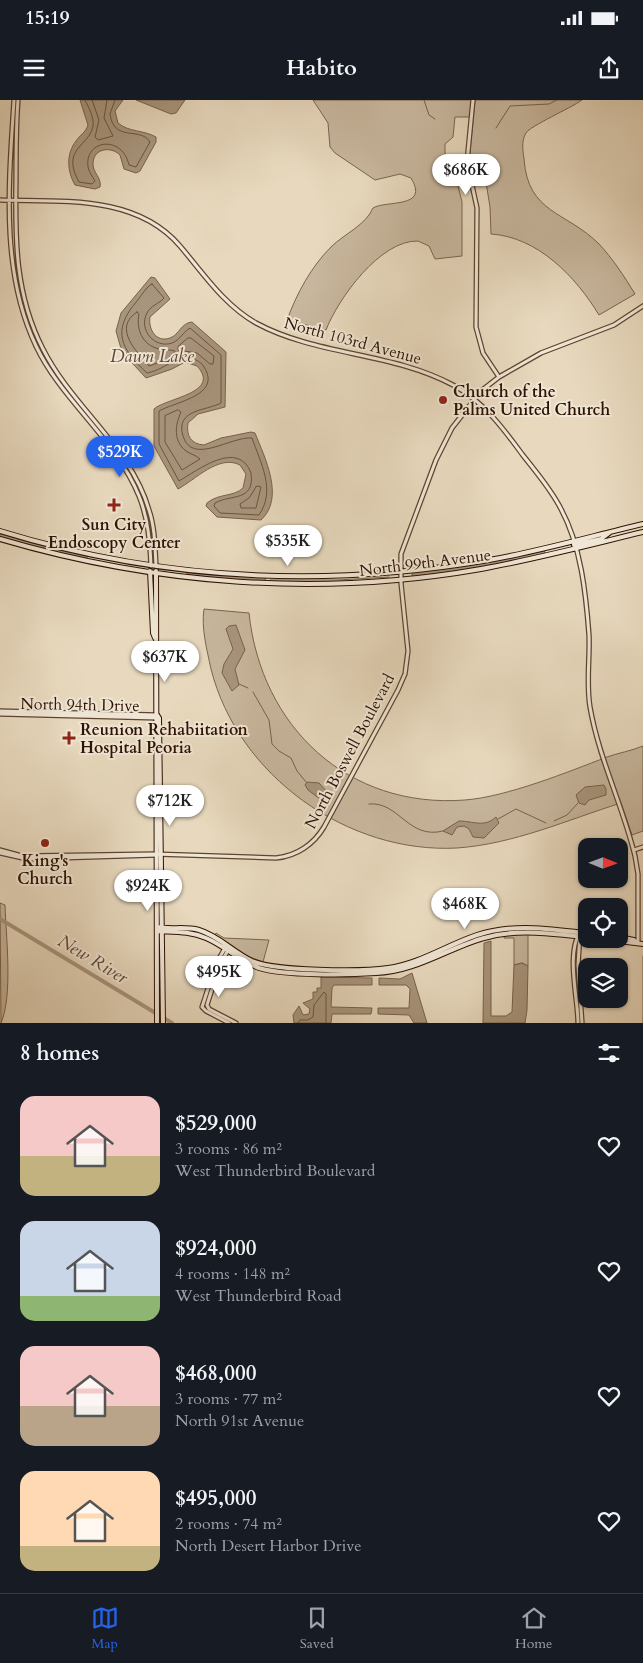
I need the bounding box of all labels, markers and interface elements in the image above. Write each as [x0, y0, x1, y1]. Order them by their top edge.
text: 15:19 [25, 5, 69, 31]
text: Habito [286, 53, 357, 83]
icon: menu [20, 54, 48, 82]
icon: share [595, 54, 623, 82]
pin: $686K [431, 154, 501, 196]
text: $686K [443, 159, 489, 181]
street label: North 103rd Avenue [282, 312, 424, 370]
water label: Dawn Lake [110, 344, 195, 369]
place label: Church of the Palms United Church [453, 381, 610, 421]
marker: Church of the Palms United Church [437, 394, 449, 406]
pin: $529K [85, 436, 155, 478]
text: $529K [97, 441, 143, 463]
marker: Sun City Endoscopy Center [107, 498, 121, 512]
place label: Sun City Endoscopy Center [48, 514, 181, 554]
pin: $535K [253, 524, 323, 567]
text: $535K [265, 530, 311, 552]
street label: North 99th Avenue [358, 544, 492, 582]
pin: $637K [130, 640, 200, 683]
text: $637K [142, 646, 188, 668]
street label: North Boswell Boulevard [300, 670, 400, 833]
street label: North 94th Drive [20, 693, 140, 717]
place label: Reunion Rehabiitation Hospital Peoria [80, 719, 249, 759]
marker: Reunion Rehabiitation Hospital Peoria [62, 731, 76, 745]
pin: $712K [135, 784, 205, 827]
text: $712K [147, 790, 193, 812]
marker: King's Church [39, 837, 51, 849]
north arrow [578, 838, 628, 888]
map controls [578, 838, 628, 1008]
place label: King's Church [17, 850, 73, 890]
pin: $924K [113, 870, 183, 912]
text: $924K [125, 875, 171, 897]
pin: $468K [430, 888, 500, 930]
text: $468K [442, 893, 488, 915]
button: locate [578, 898, 628, 948]
water label: New River [53, 929, 133, 991]
pin: $495K [184, 956, 254, 998]
button: layers [578, 958, 628, 1008]
text: $495K [196, 961, 242, 983]
text: 8 homes [20, 1039, 99, 1068]
icon: filters [595, 1039, 623, 1067]
text: $529,000 [175, 1109, 256, 1138]
icon: home [60, 1116, 120, 1176]
icon: heart [595, 1132, 623, 1160]
text: 3 rooms · 86 m² [175, 1138, 282, 1160]
text: West Thunderbird Boulevard [175, 1160, 375, 1182]
text: $924,000 [175, 1234, 256, 1263]
icon: home [60, 1241, 120, 1301]
icon: heart [595, 1257, 623, 1285]
text: 4 rooms · 148 m² [175, 1263, 290, 1285]
text: West Thunderbird Road [175, 1285, 342, 1307]
text: $468,000 [175, 1359, 256, 1388]
icon: home [60, 1366, 120, 1426]
icon: heart [595, 1382, 623, 1410]
text: 3 rooms · 77 m² [175, 1388, 282, 1410]
text: North 91st Avenue [175, 1410, 304, 1432]
text: $495,000 [175, 1484, 256, 1513]
icon: home [60, 1491, 120, 1551]
icon: heart [595, 1507, 623, 1535]
text: 2 rooms · 74 m² [175, 1513, 282, 1535]
text: North Desert Harbor Drive [175, 1535, 362, 1557]
tab: Map [91, 1604, 119, 1653]
tab: Saved [300, 1604, 334, 1653]
tab: Home [515, 1604, 552, 1653]

